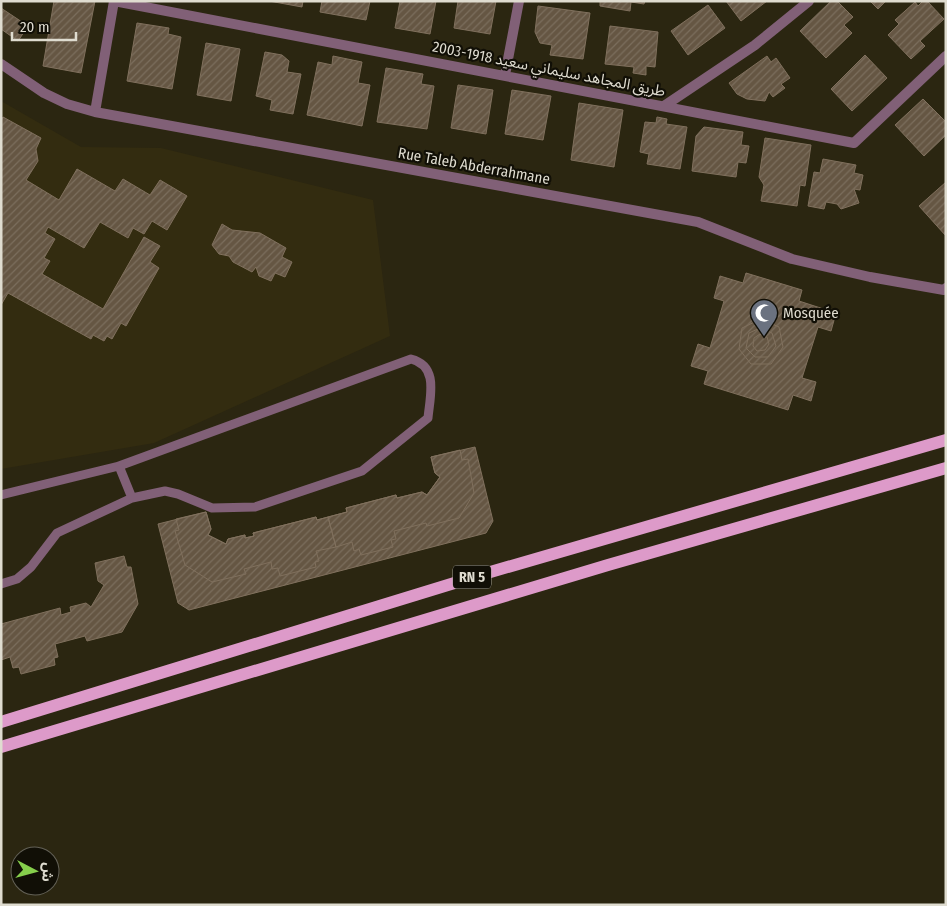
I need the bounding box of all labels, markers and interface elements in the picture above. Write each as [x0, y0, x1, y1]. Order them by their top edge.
scale bar [12, 10, 76, 42]
text: 20 m [20, 18, 50, 36]
street label: طريق المجاهد سليماني سعيد 1918-2003 [431, 38, 667, 103]
street label: Rue Taleb Abderrahmane [397, 144, 551, 188]
mosque icon: Mosquée [749, 298, 779, 337]
place label: Mosquée [783, 304, 839, 322]
road number: RN 5 [453, 566, 491, 588]
north arrow [10, 846, 60, 896]
text: ش [38, 862, 57, 883]

